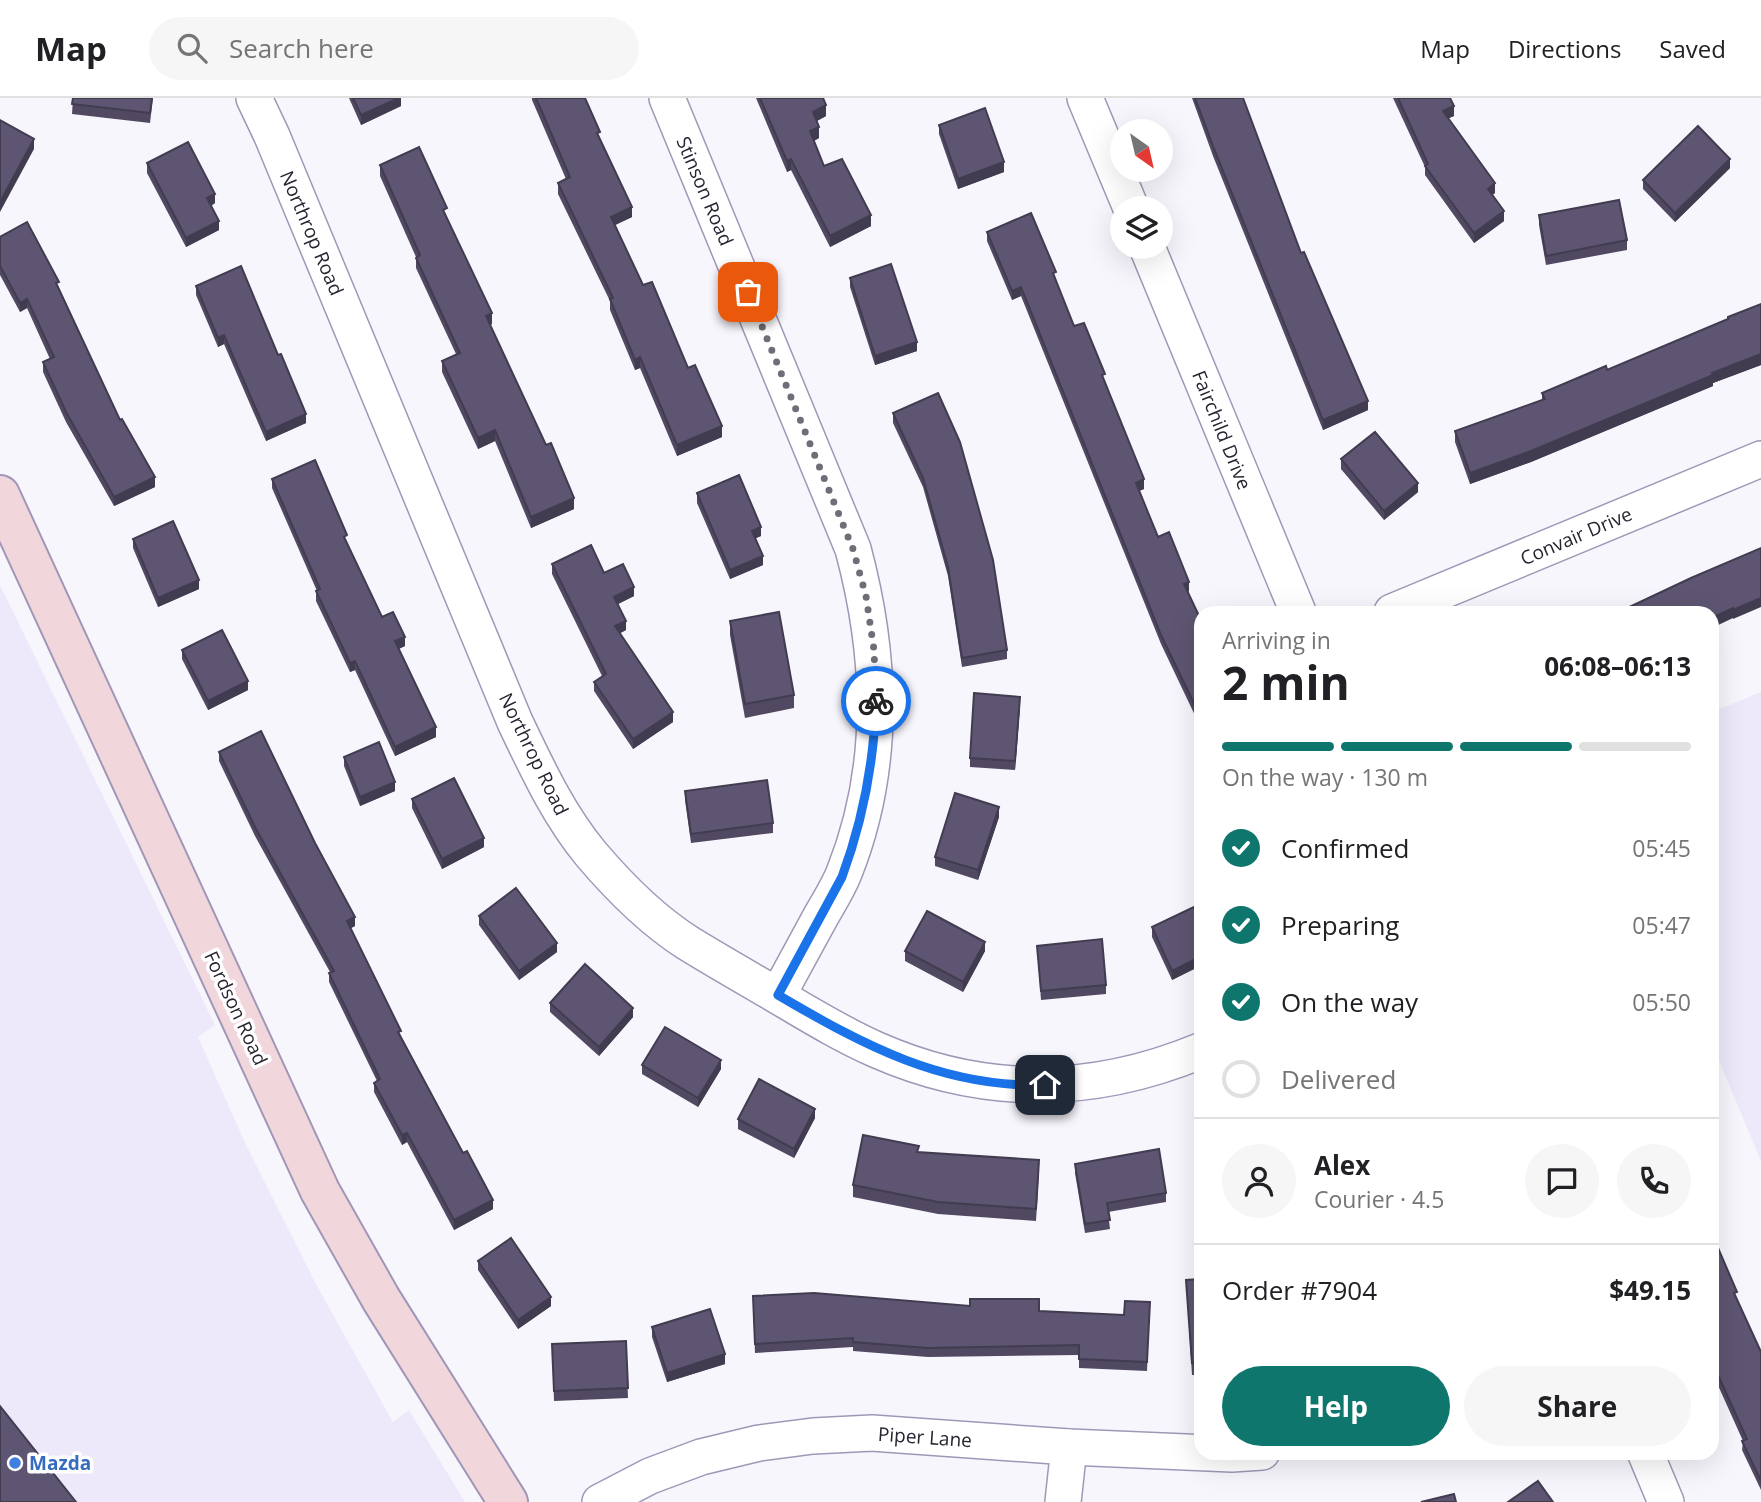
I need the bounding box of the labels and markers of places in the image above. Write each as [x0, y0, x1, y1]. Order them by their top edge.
pin [718, 262, 778, 322]
pin [1015, 1055, 1075, 1115]
place label: Mazda [29, 1450, 91, 1476]
marker: Mazda [7, 1455, 23, 1471]

